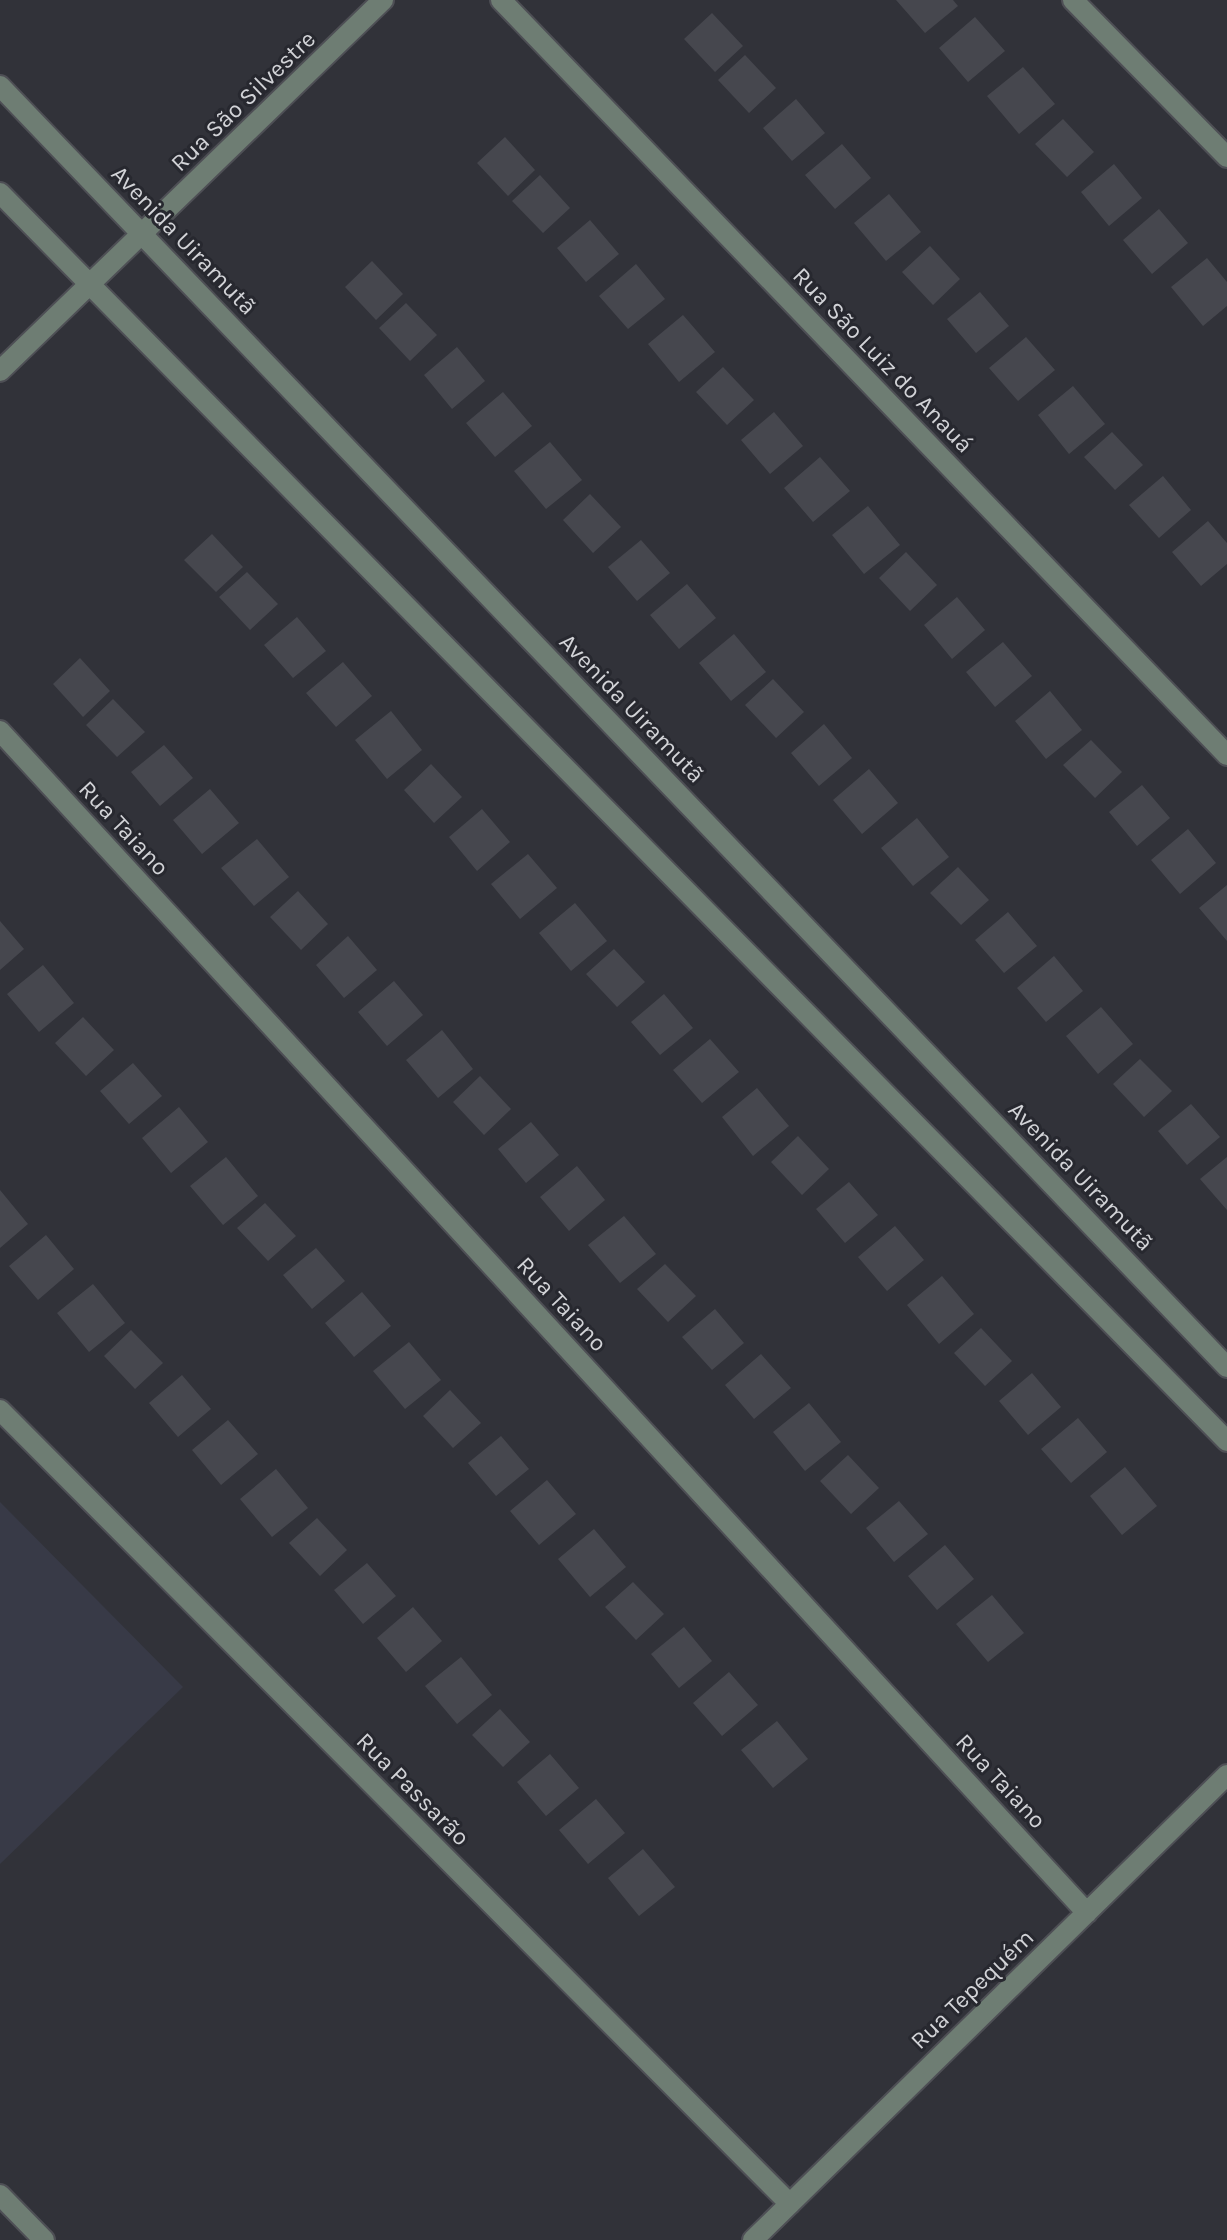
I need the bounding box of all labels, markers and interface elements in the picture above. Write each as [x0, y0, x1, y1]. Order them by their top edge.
street label: Rua São Silvestre [165, 25, 321, 177]
street label: Avenida Uiramutã [106, 160, 262, 320]
street label: Rua São Luiz do Anauá [787, 261, 979, 459]
street label: Avenida Uiramutã [554, 628, 710, 788]
street label: Rua Taiano [73, 775, 175, 881]
street label: Avenida Uiramutã [1003, 1096, 1159, 1256]
street label: Rua Taiano [511, 1251, 613, 1357]
street label: Rua Passarão [351, 1727, 475, 1851]
street label: Rua Taiano [950, 1728, 1052, 1834]
street label: Rua Tepequém [905, 1923, 1039, 2055]

